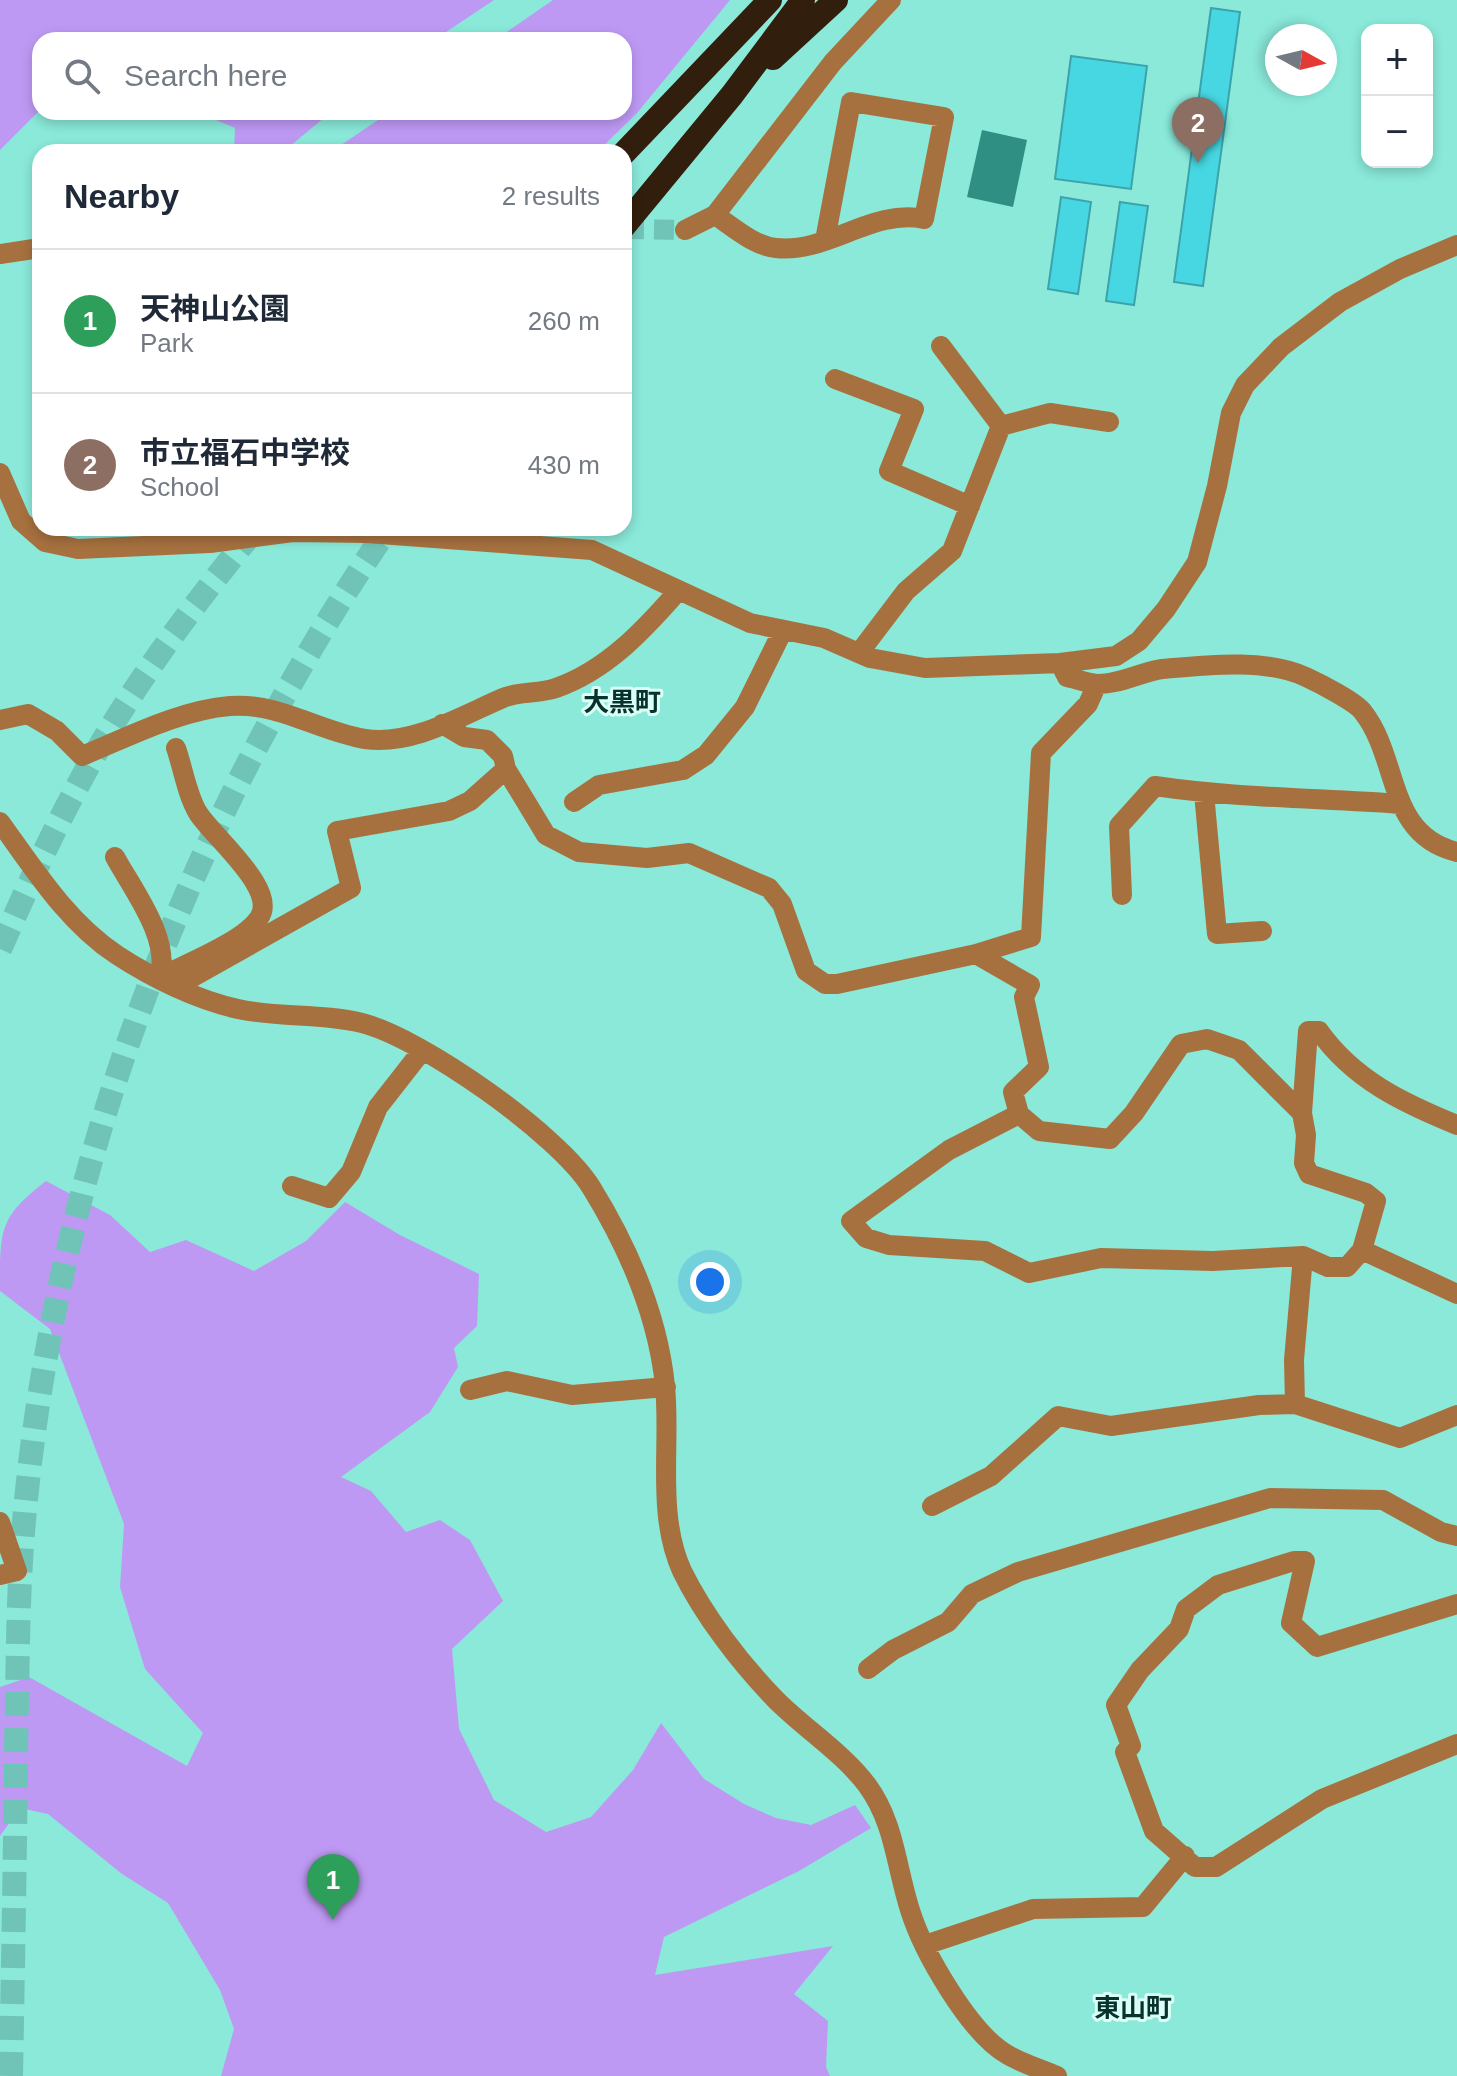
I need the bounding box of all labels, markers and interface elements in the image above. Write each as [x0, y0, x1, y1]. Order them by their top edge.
north arrow [1265, 24, 1337, 96]
map controls [1361, 24, 1433, 168]
button: + [1361, 24, 1433, 96]
search box [32, 32, 632, 120]
icon: search [60, 54, 104, 98]
text: Search here [124, 59, 287, 92]
button: − [1361, 96, 1433, 168]
pin: 2 [1172, 97, 1224, 163]
text: Nearby [64, 177, 179, 215]
text: 2 results [502, 181, 600, 211]
text: 天神山公園 [140, 292, 290, 325]
text: 1 [83, 306, 97, 336]
text: 260 m [528, 306, 600, 336]
text: Park [140, 328, 193, 358]
text: 市立福石中学校 [140, 436, 350, 469]
text: 2 [83, 450, 97, 480]
text: 430 m [528, 450, 600, 480]
text: School [140, 472, 220, 502]
district label: 大黒町 [583, 687, 661, 717]
your location [690, 1262, 730, 1302]
pin: 1 [307, 1854, 359, 1920]
district label: 東山町 [1094, 1993, 1172, 2023]

